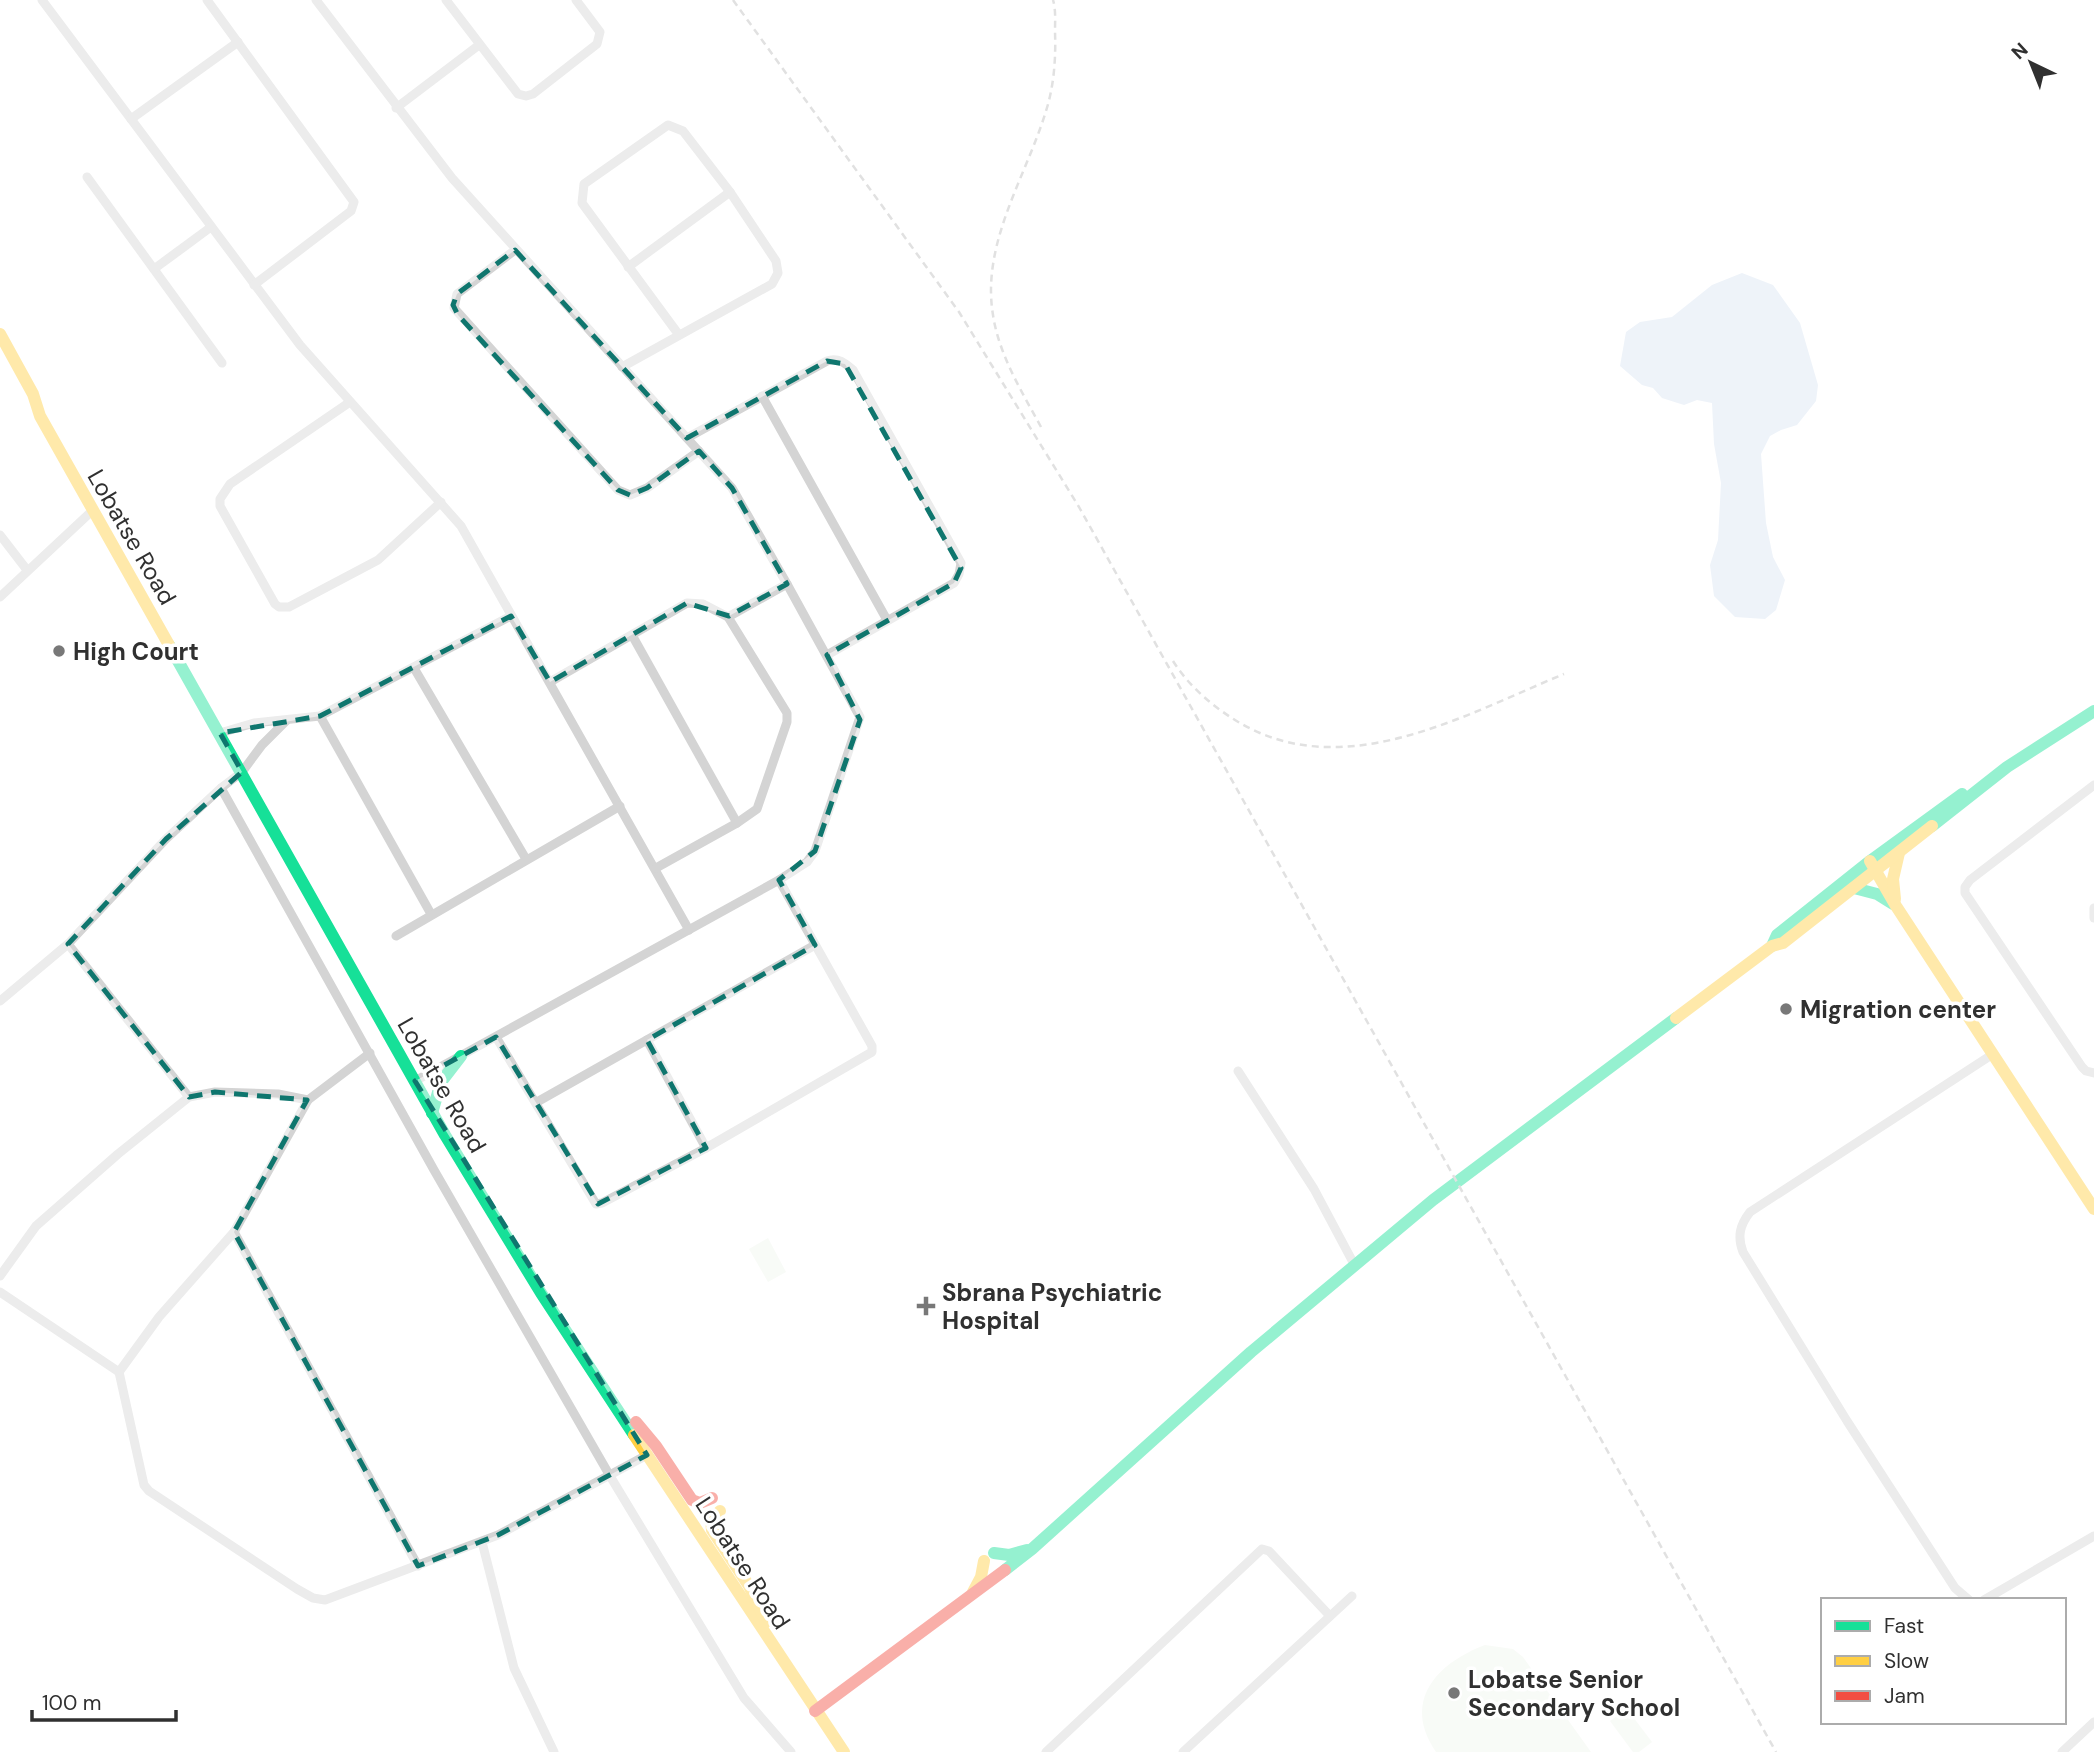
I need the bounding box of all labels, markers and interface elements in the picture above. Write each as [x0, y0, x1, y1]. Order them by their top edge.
north arrow [1996, 28, 2066, 98]
text: N [2006, 37, 2033, 65]
street label: Lobatse Road [81, 464, 183, 610]
place label: High Court [73, 636, 199, 667]
marker: High Court [51, 643, 67, 659]
place label: Migration center [1800, 994, 1996, 1025]
marker: Migration center [1778, 1001, 1794, 1017]
street label: Lobatse Road [391, 1012, 493, 1158]
place label: Sbrana Psychiatric Hospital [942, 1277, 1162, 1336]
marker: Sbrana Psychiatric Hospital [916, 1296, 936, 1316]
street label: Lobatse Road [689, 1491, 797, 1635]
legend [1821, 1598, 2066, 1724]
text: Fast [1884, 1612, 1924, 1640]
text: Slow [1884, 1647, 1929, 1675]
place label: Lobatse Senior Secondary School [1468, 1664, 1680, 1723]
scale bar [32, 1678, 175, 1722]
text: Jam [1884, 1682, 1925, 1710]
marker: Lobatse Senior Secondary School [1446, 1685, 1462, 1701]
text: 100 m [42, 1689, 102, 1717]

